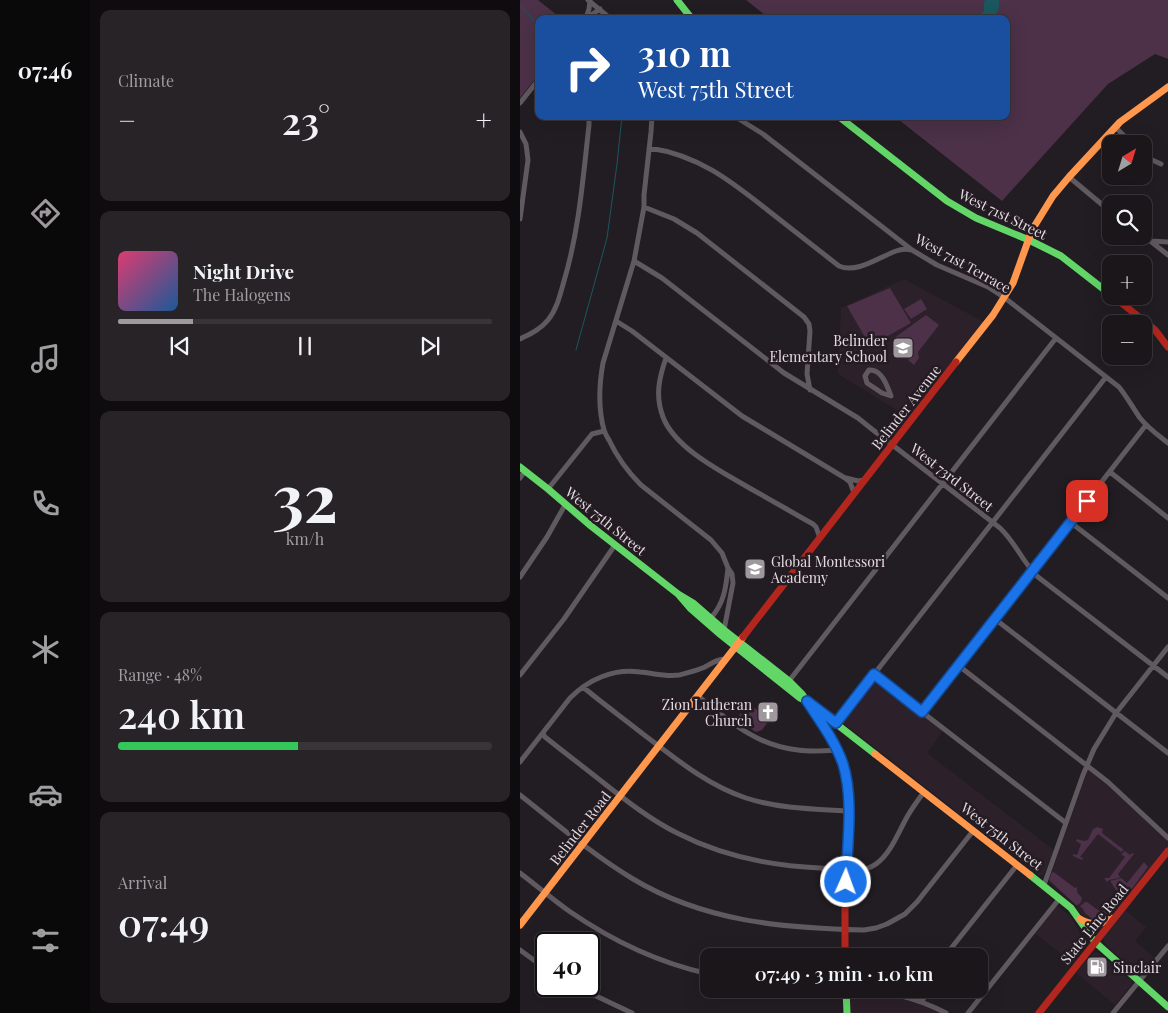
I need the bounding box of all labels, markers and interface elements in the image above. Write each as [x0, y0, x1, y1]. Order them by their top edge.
text: 310 m [638, 29, 731, 76]
icon: right [555, 35, 620, 100]
text: 07:46 [18, 55, 72, 85]
text: Climate [118, 70, 174, 91]
text: West 75th Street [638, 74, 794, 104]
text: 23° [282, 94, 330, 145]
text: − [118, 101, 136, 138]
text: + [476, 101, 492, 138]
north arrow [1102, 135, 1152, 185]
map controls [1102, 135, 1152, 365]
street label: West 71st Street [955, 184, 1051, 244]
button: search [1102, 195, 1152, 245]
icon: directions [28, 196, 63, 231]
street label: West 71st Terrace [911, 228, 1014, 297]
button: + [1102, 255, 1152, 305]
text: Night Drive [193, 258, 294, 284]
text: The Halogens [193, 284, 291, 305]
button: − [1102, 315, 1152, 365]
place label: Belinder Elementary School [770, 331, 888, 366]
icon: previous [166, 332, 194, 360]
icon: pause [291, 332, 319, 360]
icon: next [416, 332, 444, 360]
school or university icon: Belinder Elementary School [891, 336, 915, 360]
icon: music [28, 341, 63, 376]
street label: Belinder Avenue [867, 361, 945, 453]
street label: West 73rd Street [906, 438, 998, 516]
text: 32 [272, 452, 338, 538]
pin [1066, 480, 1108, 522]
street label: West 75th Street [561, 482, 651, 560]
icon: phone [28, 486, 63, 521]
icon: arrive [1073, 487, 1101, 515]
text: km/h [286, 528, 324, 549]
place label: Global Montessori Academy [770, 552, 885, 587]
school or university icon: Global Montessori Academy [743, 557, 767, 581]
icon: climate [28, 632, 63, 667]
text: Range · 48% [118, 664, 202, 685]
text: 240 km [118, 688, 245, 739]
place label: Zion Lutheran Church [662, 695, 753, 730]
church icon: Zion Lutheran Church [756, 700, 780, 724]
icon: car [28, 777, 63, 812]
street label: Belinder Road [545, 787, 615, 869]
street label: West 75th Street [956, 797, 1048, 875]
position arrow [819, 855, 871, 907]
text: Arrival [118, 872, 167, 893]
street label: State Line Road [1056, 880, 1132, 968]
text: 07:49 [118, 896, 209, 947]
icon: filters [28, 923, 63, 958]
speed limit sign: 40 [535, 932, 600, 997]
fuel station icon: Sinclair [1085, 955, 1109, 979]
place label: Sinclair [1113, 958, 1162, 977]
text: 07:49 · 3 min · 1.0 km [755, 960, 933, 986]

